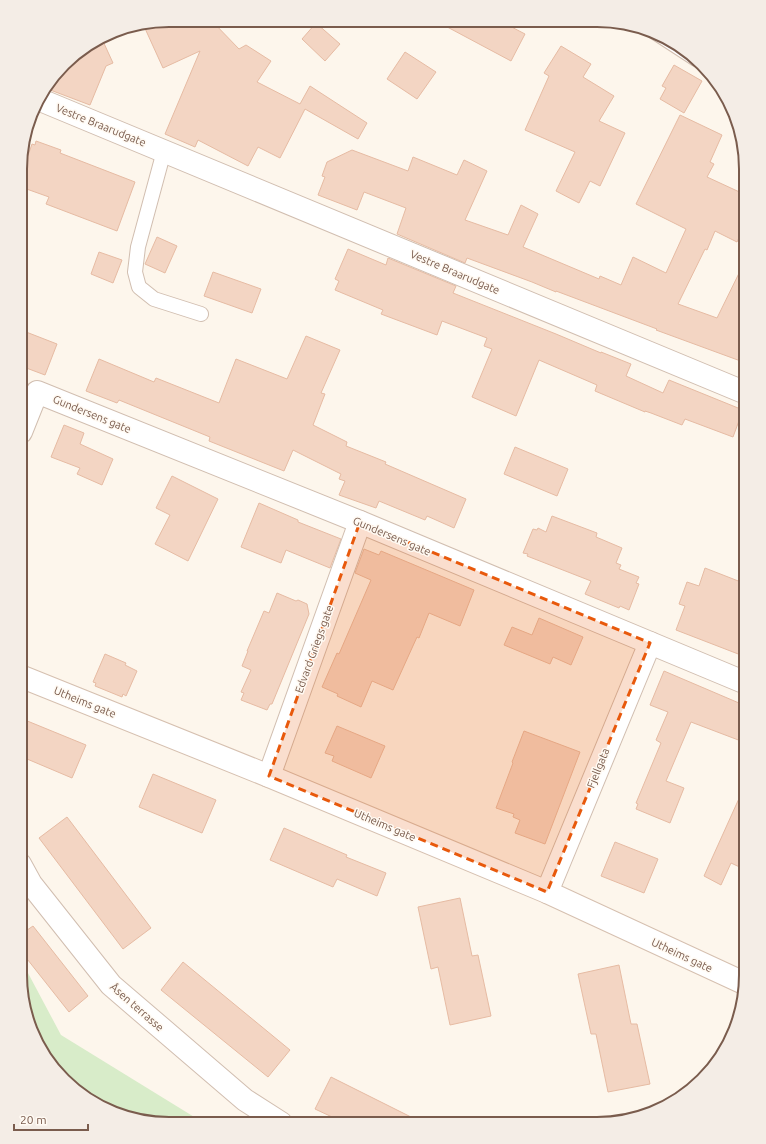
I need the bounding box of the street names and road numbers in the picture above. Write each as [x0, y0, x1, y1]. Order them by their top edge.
street label: Vestre Braarudgate [54, 101, 148, 149]
street label: Vestre Braarudgate [408, 248, 502, 296]
street label: Gundersens gate [51, 393, 133, 435]
street label: Gundersens gate [351, 514, 433, 558]
street label: Edvard Griegs gate [292, 603, 336, 695]
street label: Utheims gate [52, 684, 118, 720]
street label: Fjellgata [585, 746, 611, 790]
street label: Utheims gate [352, 807, 418, 843]
street label: Utheims gate [650, 936, 714, 974]
street label: Åsen terrasse [108, 981, 166, 1033]

